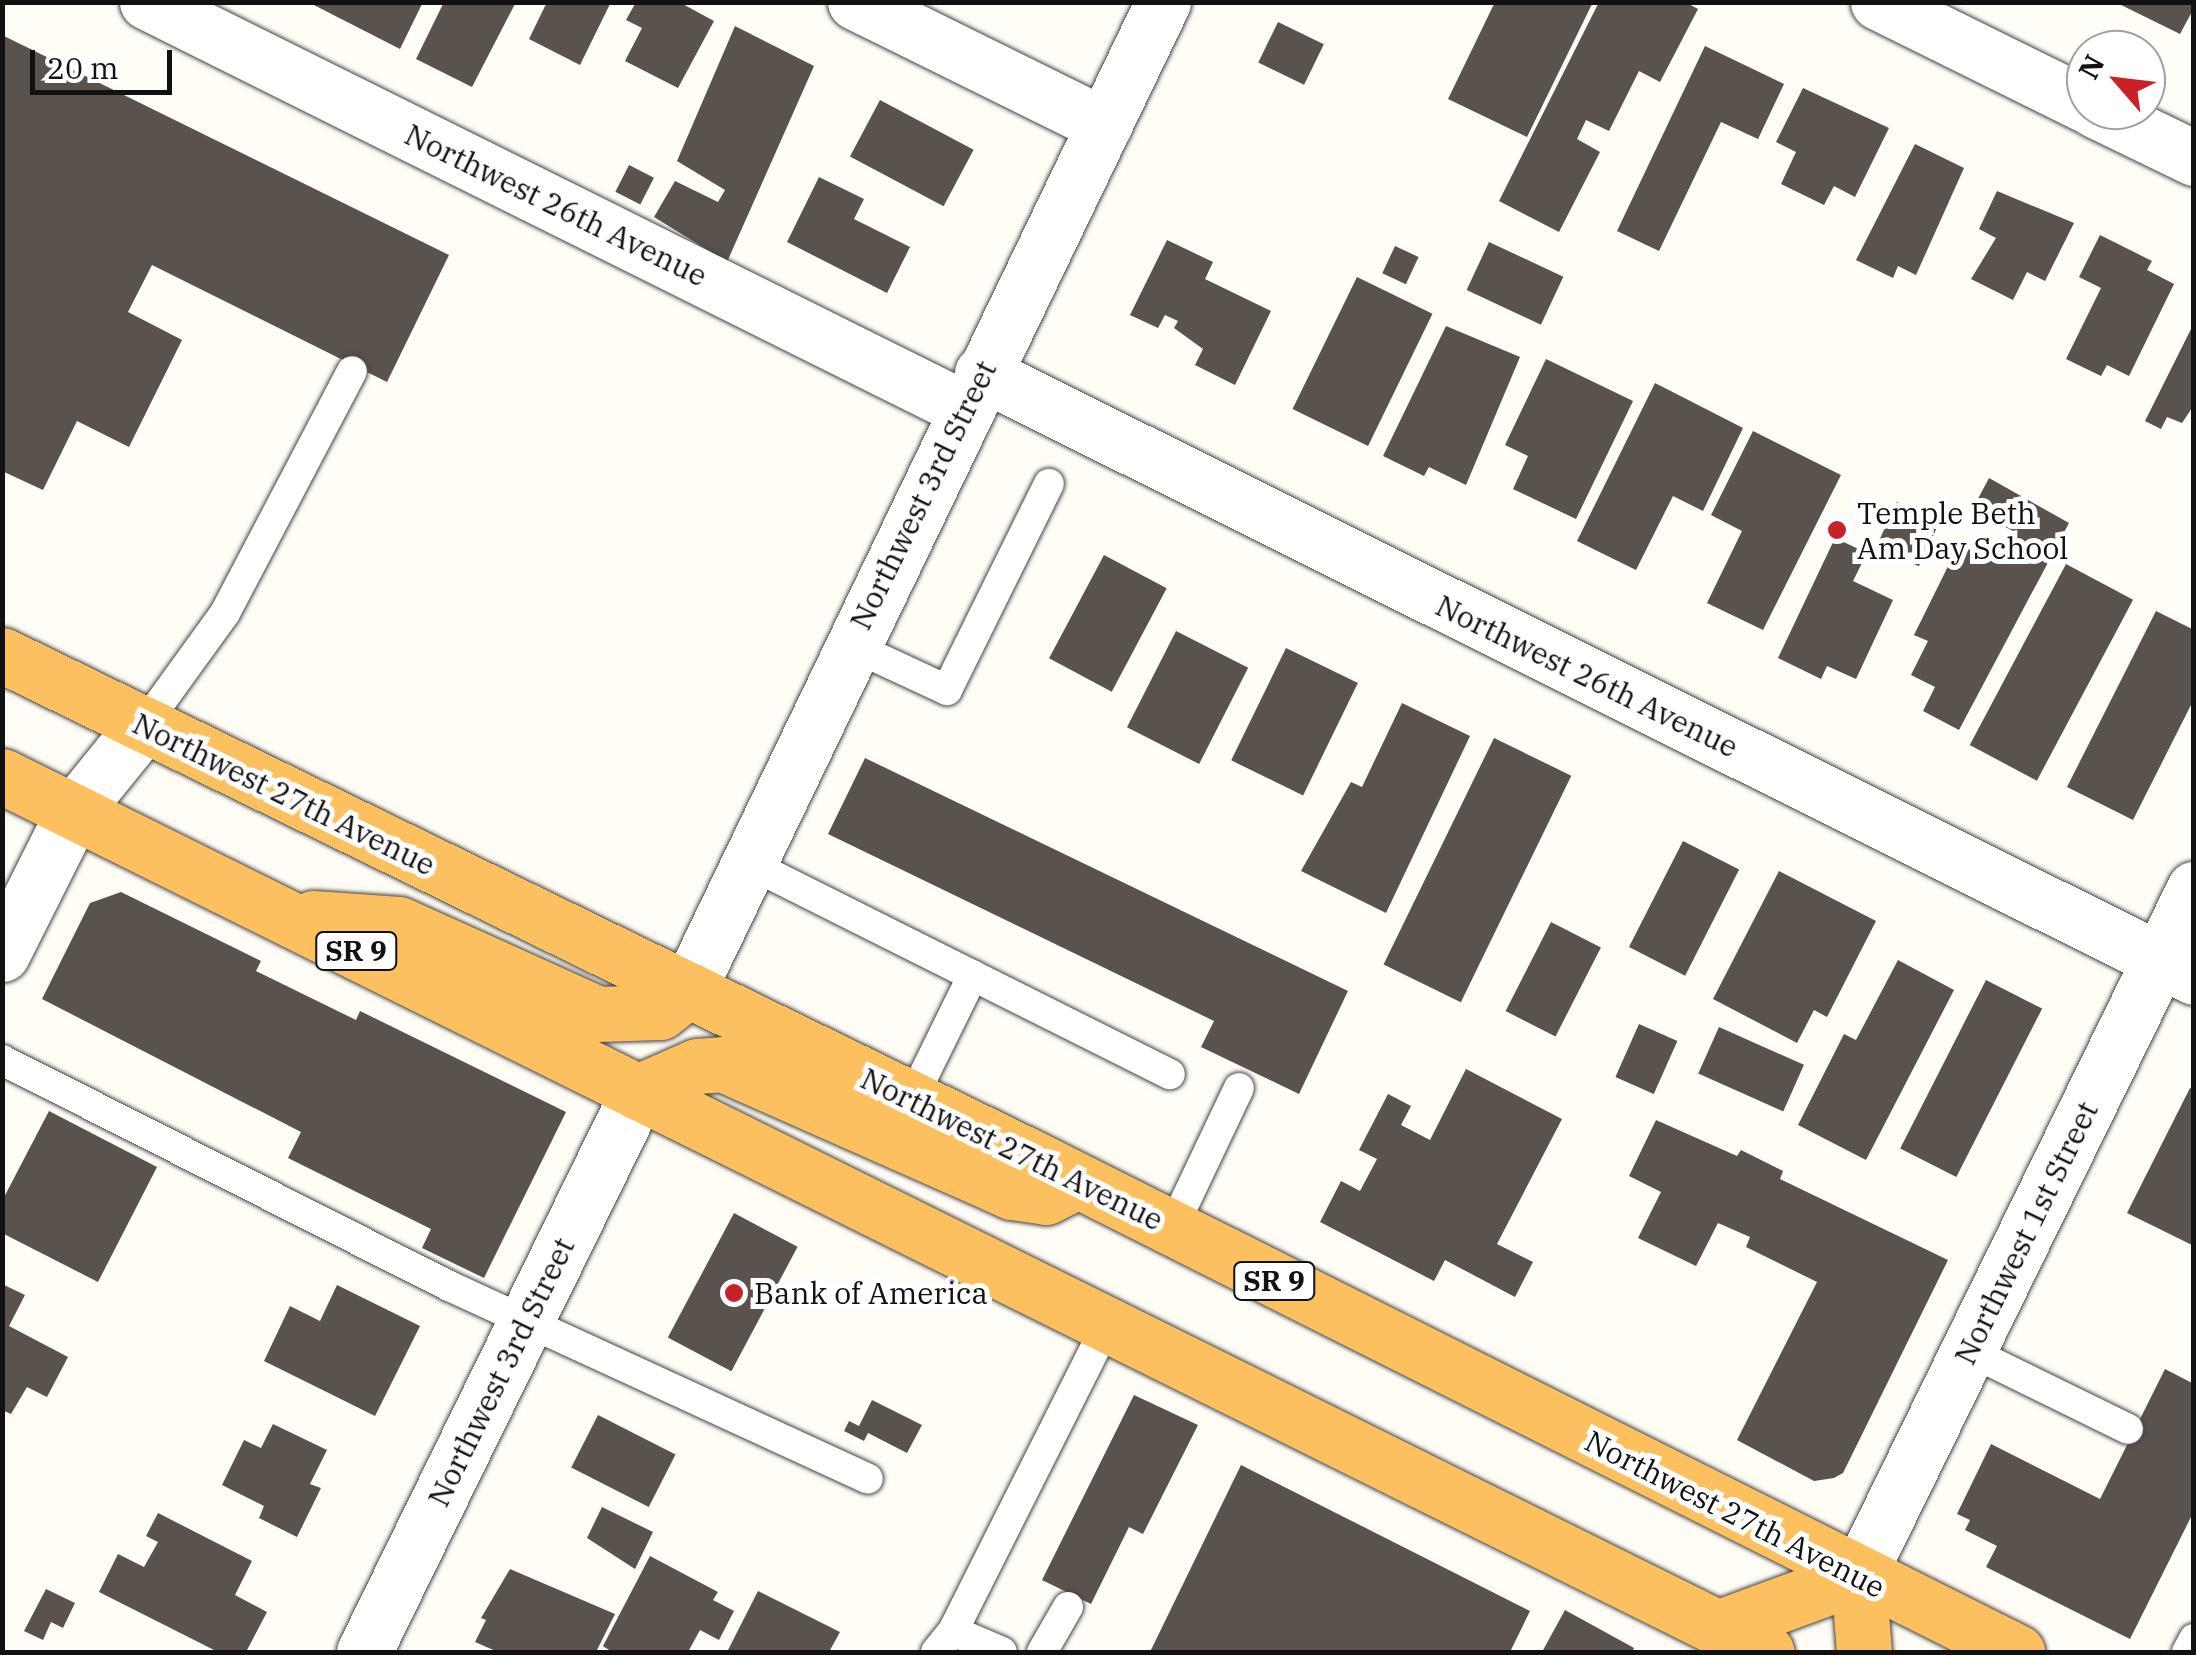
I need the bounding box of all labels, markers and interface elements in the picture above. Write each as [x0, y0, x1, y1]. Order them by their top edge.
scale bar [35, 30, 178, 92]
north arrow [2066, 30, 2166, 130]
text: 20 m [47, 48, 119, 87]
text: N [2069, 48, 2112, 85]
street label: Northwest 26th Avenue [399, 116, 713, 294]
street label: Northwest 3rd Street [842, 355, 1004, 635]
place label: Temple Beth Am Day School [1857, 495, 2068, 566]
marker: Temple Beth Am Day School [1826, 519, 1848, 541]
street label: Northwest 26th Avenue [1430, 587, 1744, 765]
street label: Northwest 27th Avenue [127, 705, 441, 883]
road number: SR 9 [314, 928, 398, 974]
street label: Northwest 27th Avenue [855, 1060, 1169, 1238]
street label: Northwest 1st Street [1947, 1096, 2105, 1370]
street label: Northwest 3rd Street [420, 1232, 582, 1512]
road number: SR 9 [1232, 1258, 1316, 1304]
place label: Bank of America [754, 1275, 988, 1311]
marker: Bank of America [723, 1282, 745, 1304]
street label: Northwest 27th Avenue [1579, 1423, 1891, 1605]

